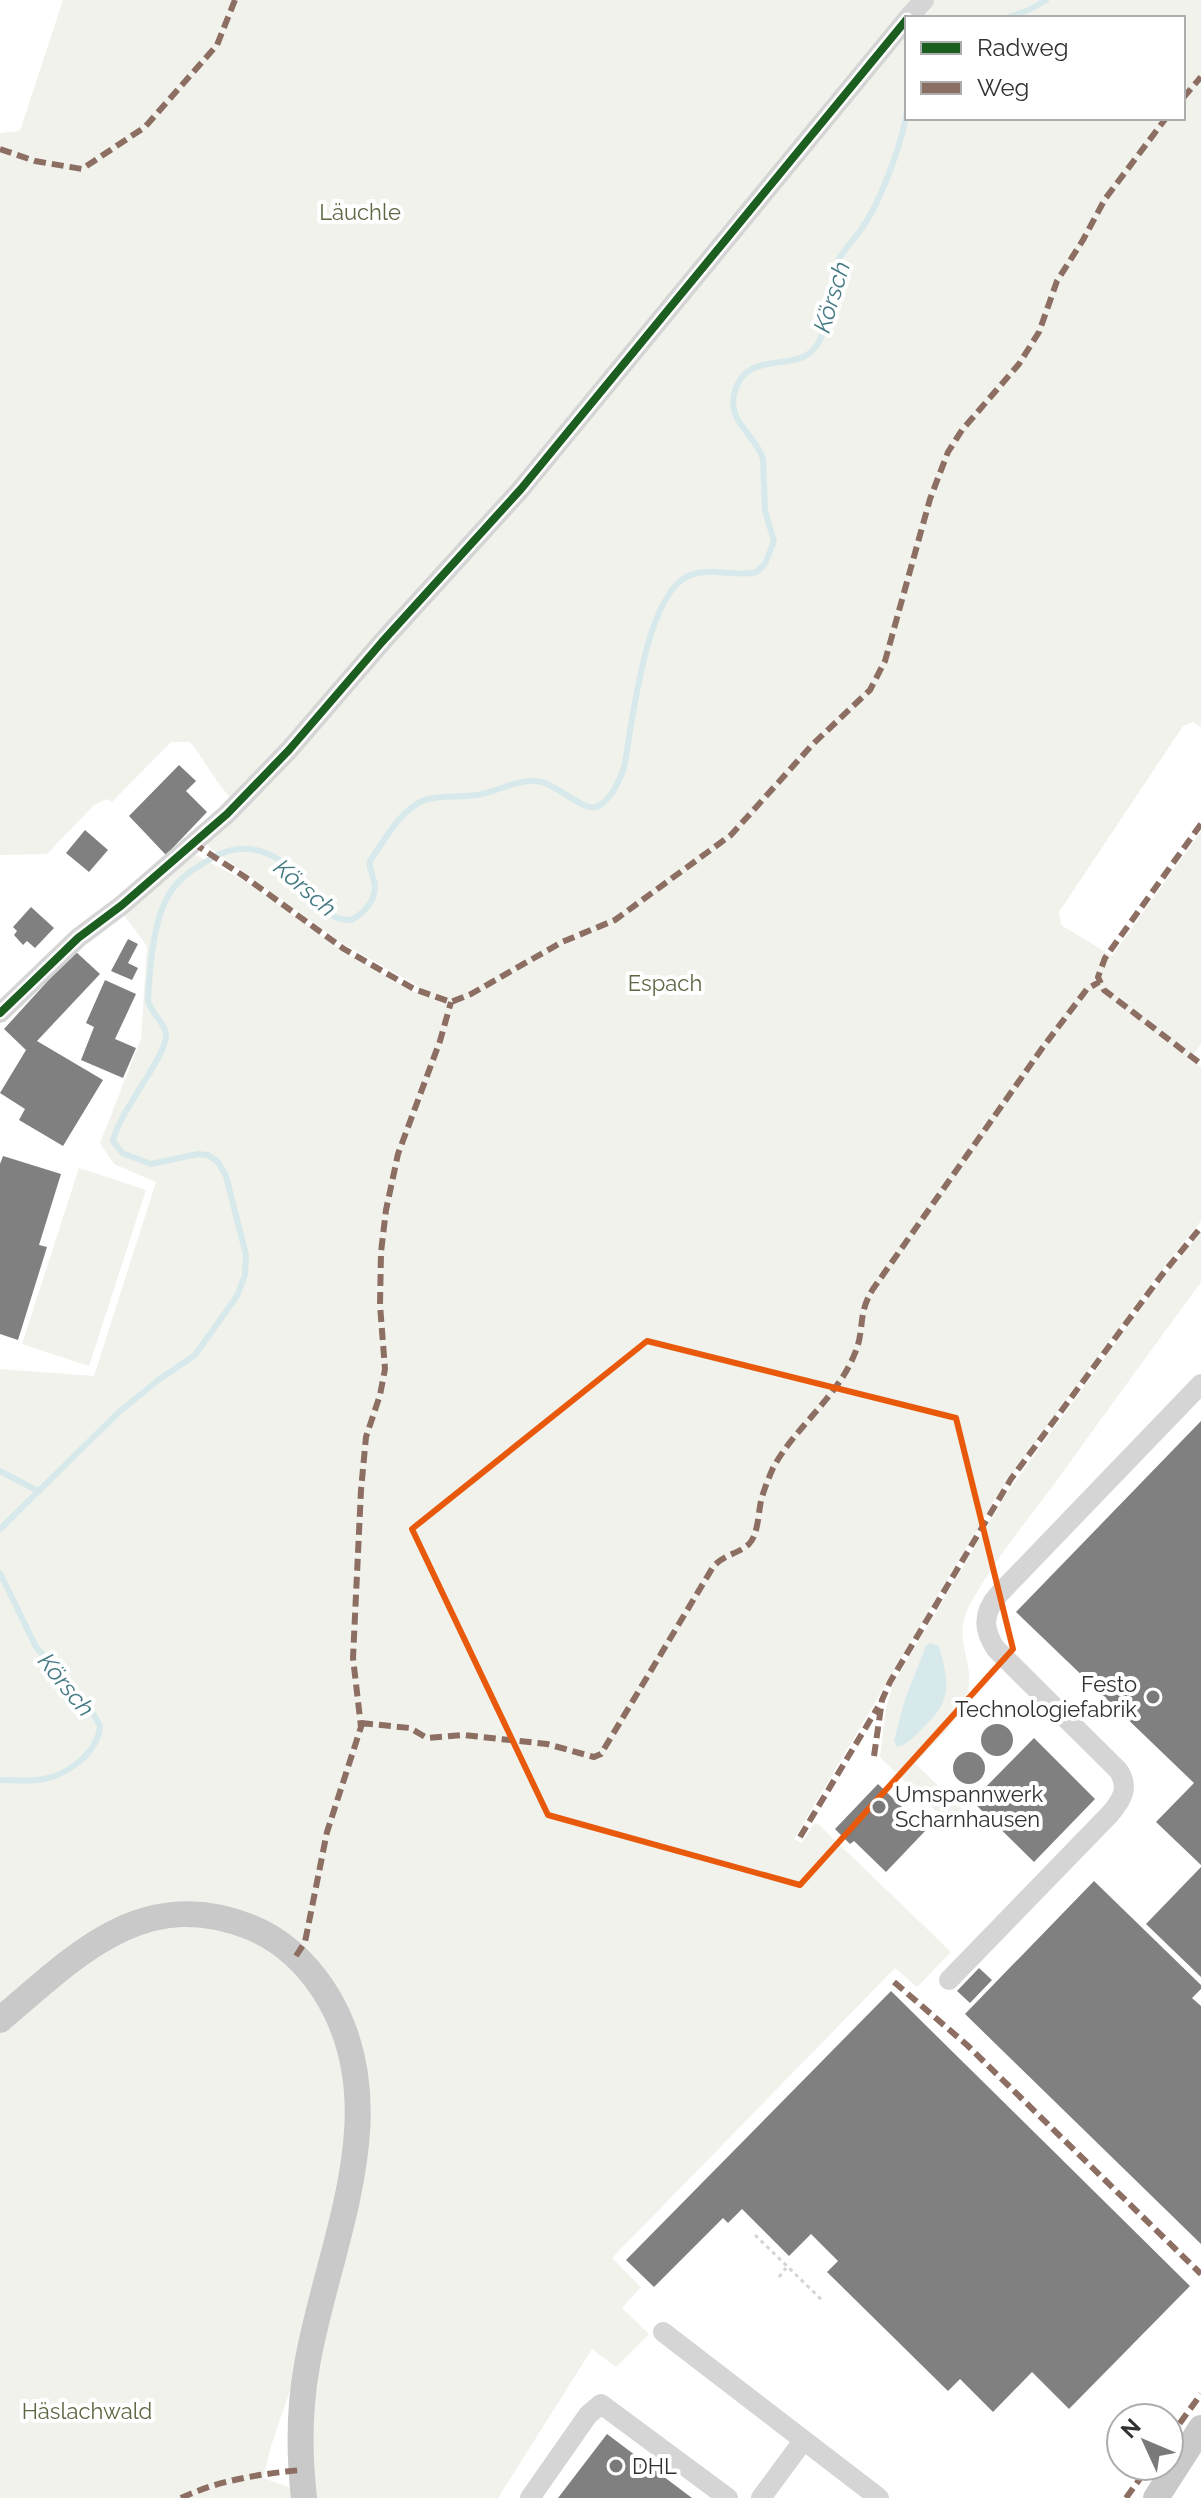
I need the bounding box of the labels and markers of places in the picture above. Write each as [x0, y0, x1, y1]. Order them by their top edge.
place label: Festo Technologiefabrik [955, 1671, 1137, 1722]
marker: Festo Technologiefabrik [1144, 1688, 1162, 1706]
place label: Umspannwerk Scharnhausen [895, 1781, 1043, 1832]
marker: Umspannwerk Scharnhausen [870, 1798, 888, 1816]
place label: DHL [632, 2453, 677, 2479]
marker: DHL [607, 2457, 625, 2475]

